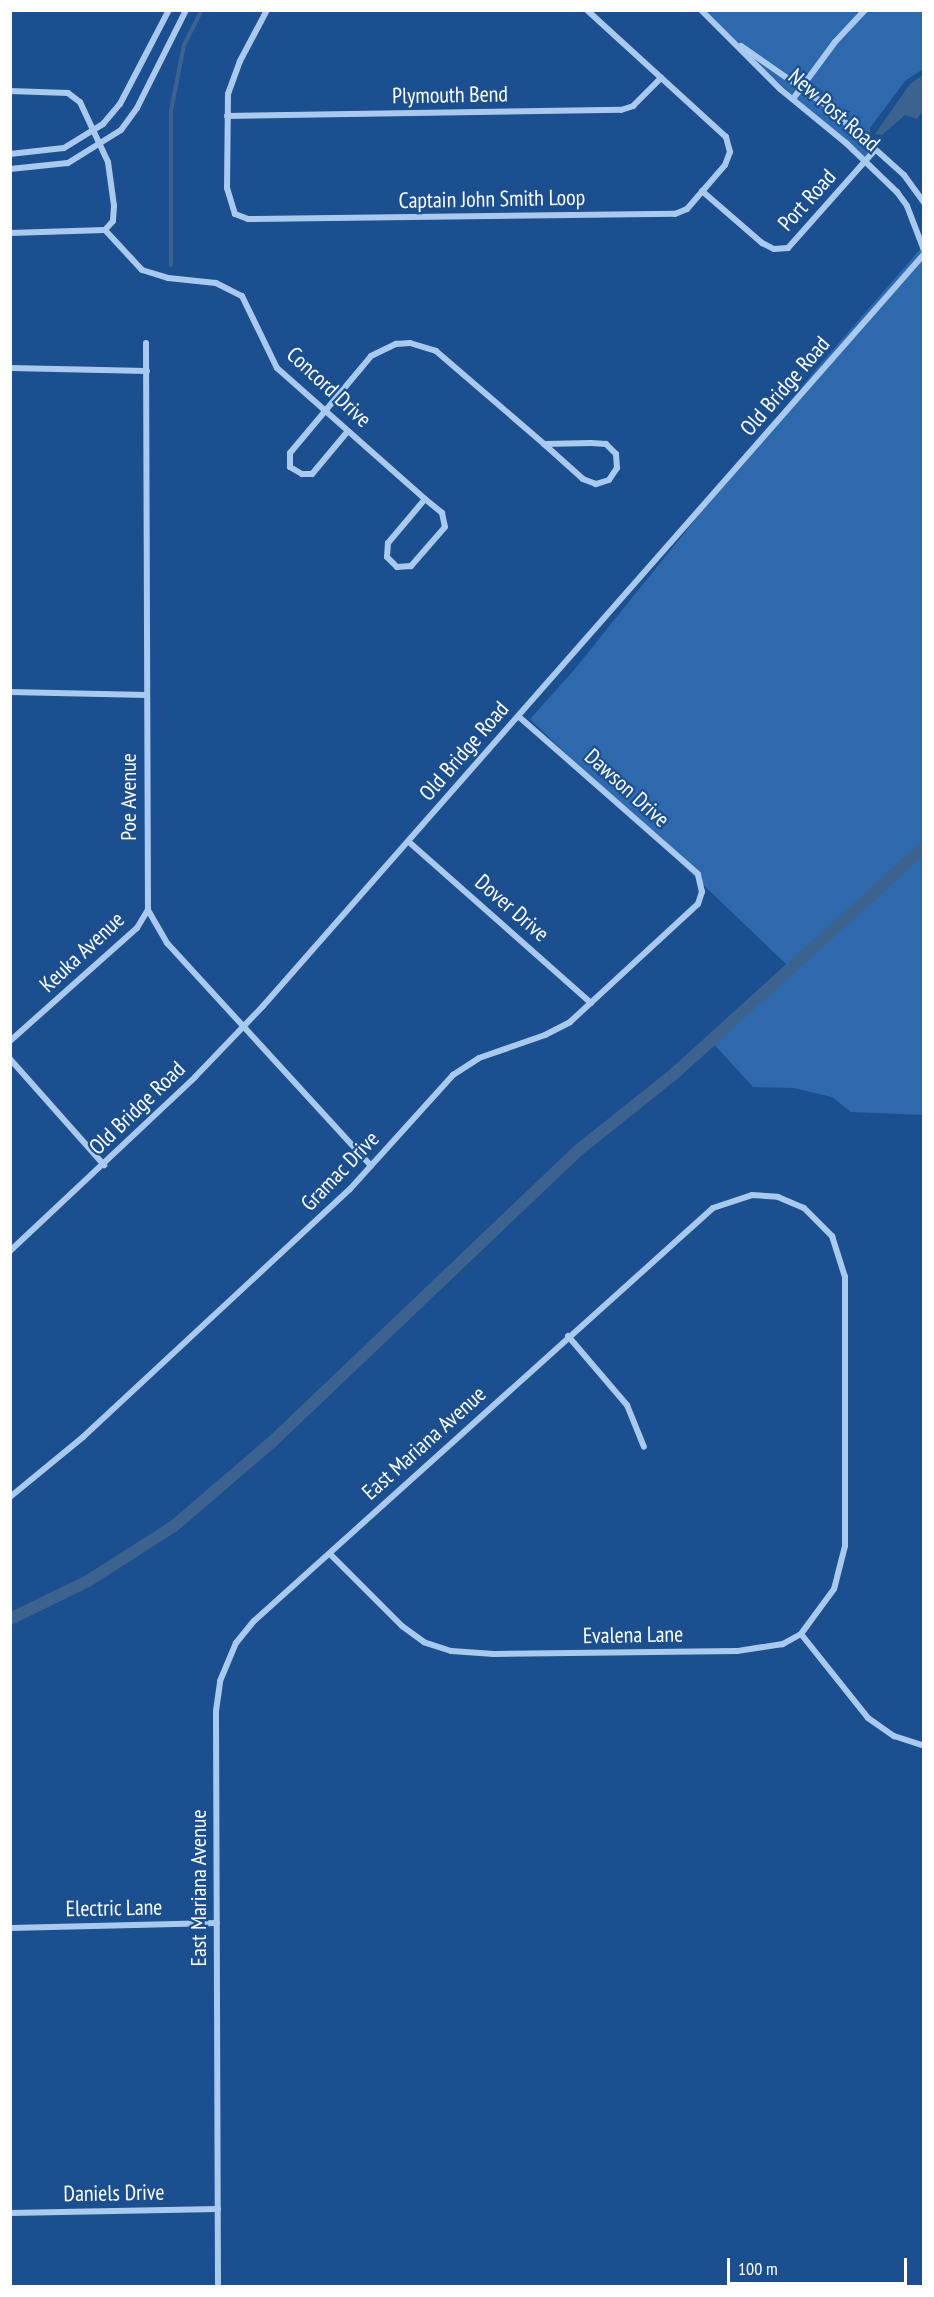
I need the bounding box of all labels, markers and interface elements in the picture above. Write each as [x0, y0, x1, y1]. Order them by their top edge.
street label: New Post Road [783, 63, 885, 157]
street label: Plymouth Bend [392, 81, 508, 109]
street label: Port Road [773, 164, 841, 236]
street label: Captain John Smith Loop [399, 184, 585, 214]
street label: Old Bridge Road [735, 331, 835, 441]
street label: Concord Drive [281, 341, 377, 433]
street label: Old Bridge Road [414, 696, 514, 806]
street label: Dawson Drive [579, 743, 675, 833]
street label: Poe Avenue [116, 753, 142, 841]
street label: Dover Drive [470, 869, 554, 947]
street label: Keuka Avenue [34, 906, 130, 998]
street label: Old Bridge Road [84, 1056, 190, 1160]
street label: Gramac Drive [295, 1125, 385, 1217]
street label: East Mariana Avenue [357, 1380, 491, 1506]
street label: Evalena Lane [583, 1621, 683, 1649]
street label: East Mariana Avenue [186, 1809, 212, 1967]
street label: Electric Lane [65, 1894, 163, 1922]
street label: Daniels Drive [63, 2179, 165, 2207]
scale bar [730, 2246, 910, 2284]
text: 100 m [738, 2257, 778, 2280]

